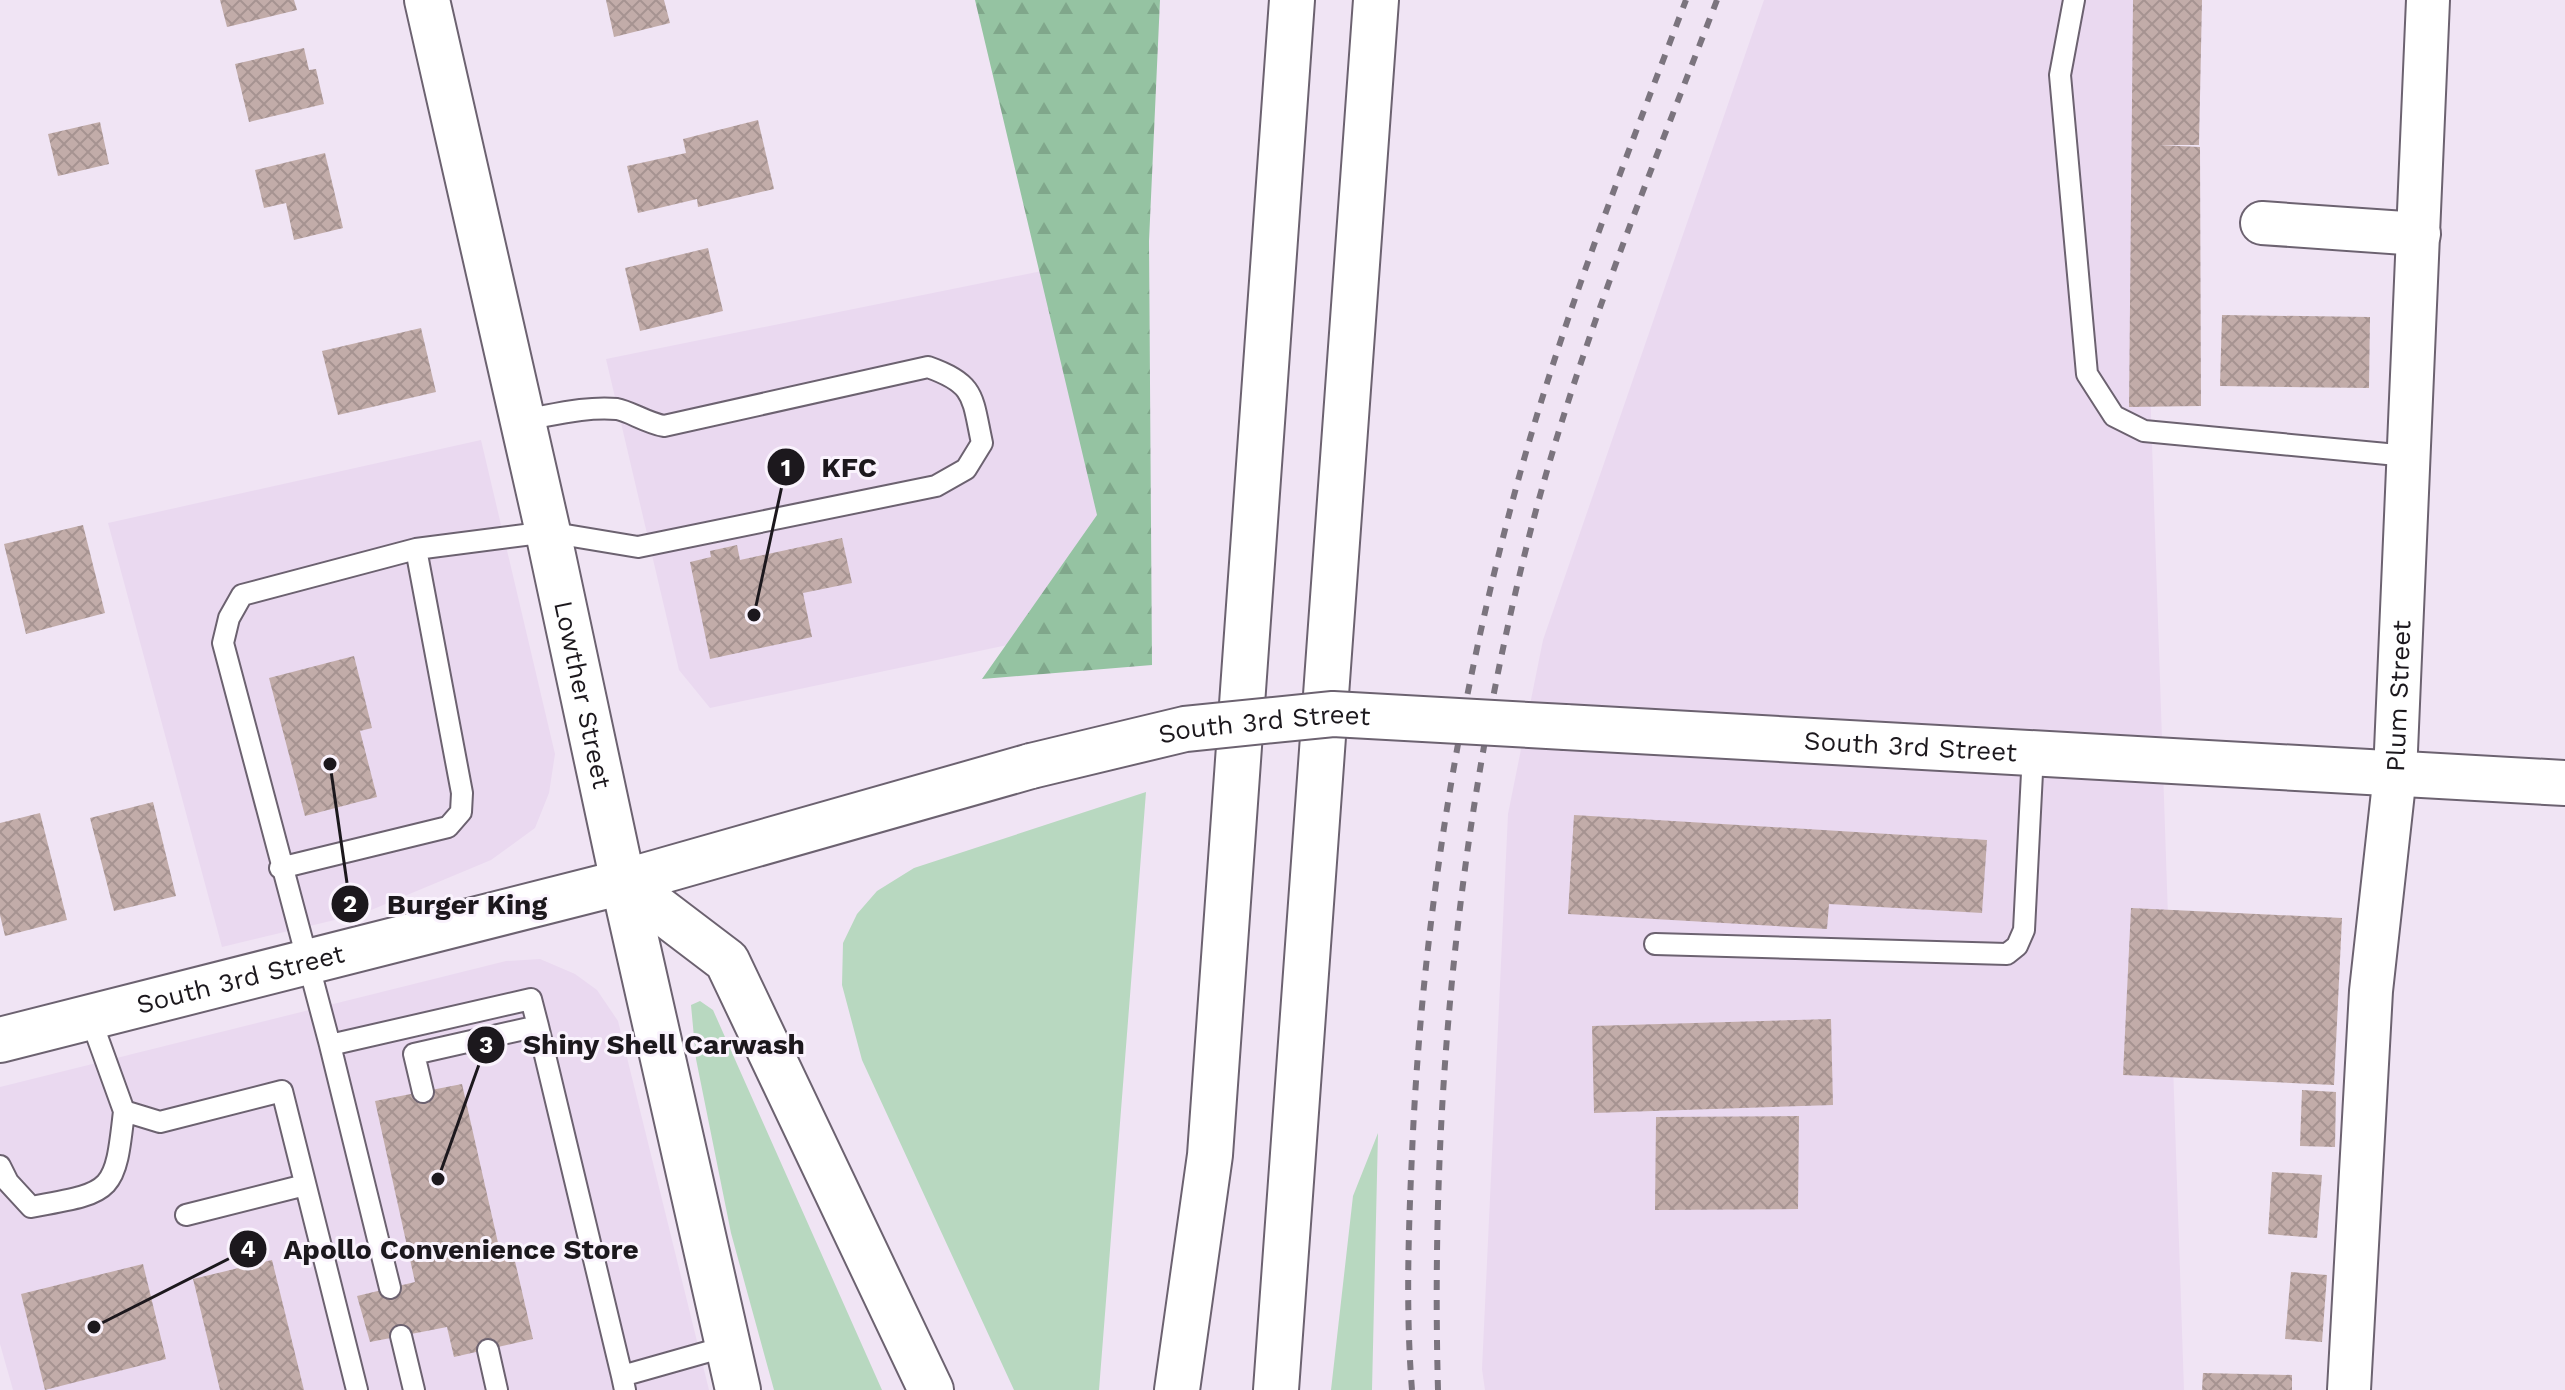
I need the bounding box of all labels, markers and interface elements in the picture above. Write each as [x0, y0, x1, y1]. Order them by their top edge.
callout: KFC [766, 441, 893, 493]
text: KFC [821, 451, 877, 484]
text: 1 [781, 454, 791, 482]
street label: Lowther Street [548, 598, 618, 792]
street label: Plum Street [2380, 619, 2417, 773]
street label: South 3rd Street [1155, 699, 1371, 750]
street label: South 3rd Street [1803, 725, 2018, 767]
callout: Burger King [330, 878, 563, 930]
text: Burger King [387, 888, 547, 921]
text: 2 [343, 890, 357, 918]
street label: South 3rd Street [133, 938, 347, 1020]
callout: Shiny Shell Carwash [466, 1019, 821, 1071]
text: Shiny Shell Carwash [523, 1028, 805, 1061]
text: 3 [479, 1031, 493, 1059]
callout: Apollo Convenience Store [228, 1223, 655, 1275]
text: Apollo Convenience Store [283, 1233, 639, 1266]
text: 4 [240, 1235, 256, 1263]

